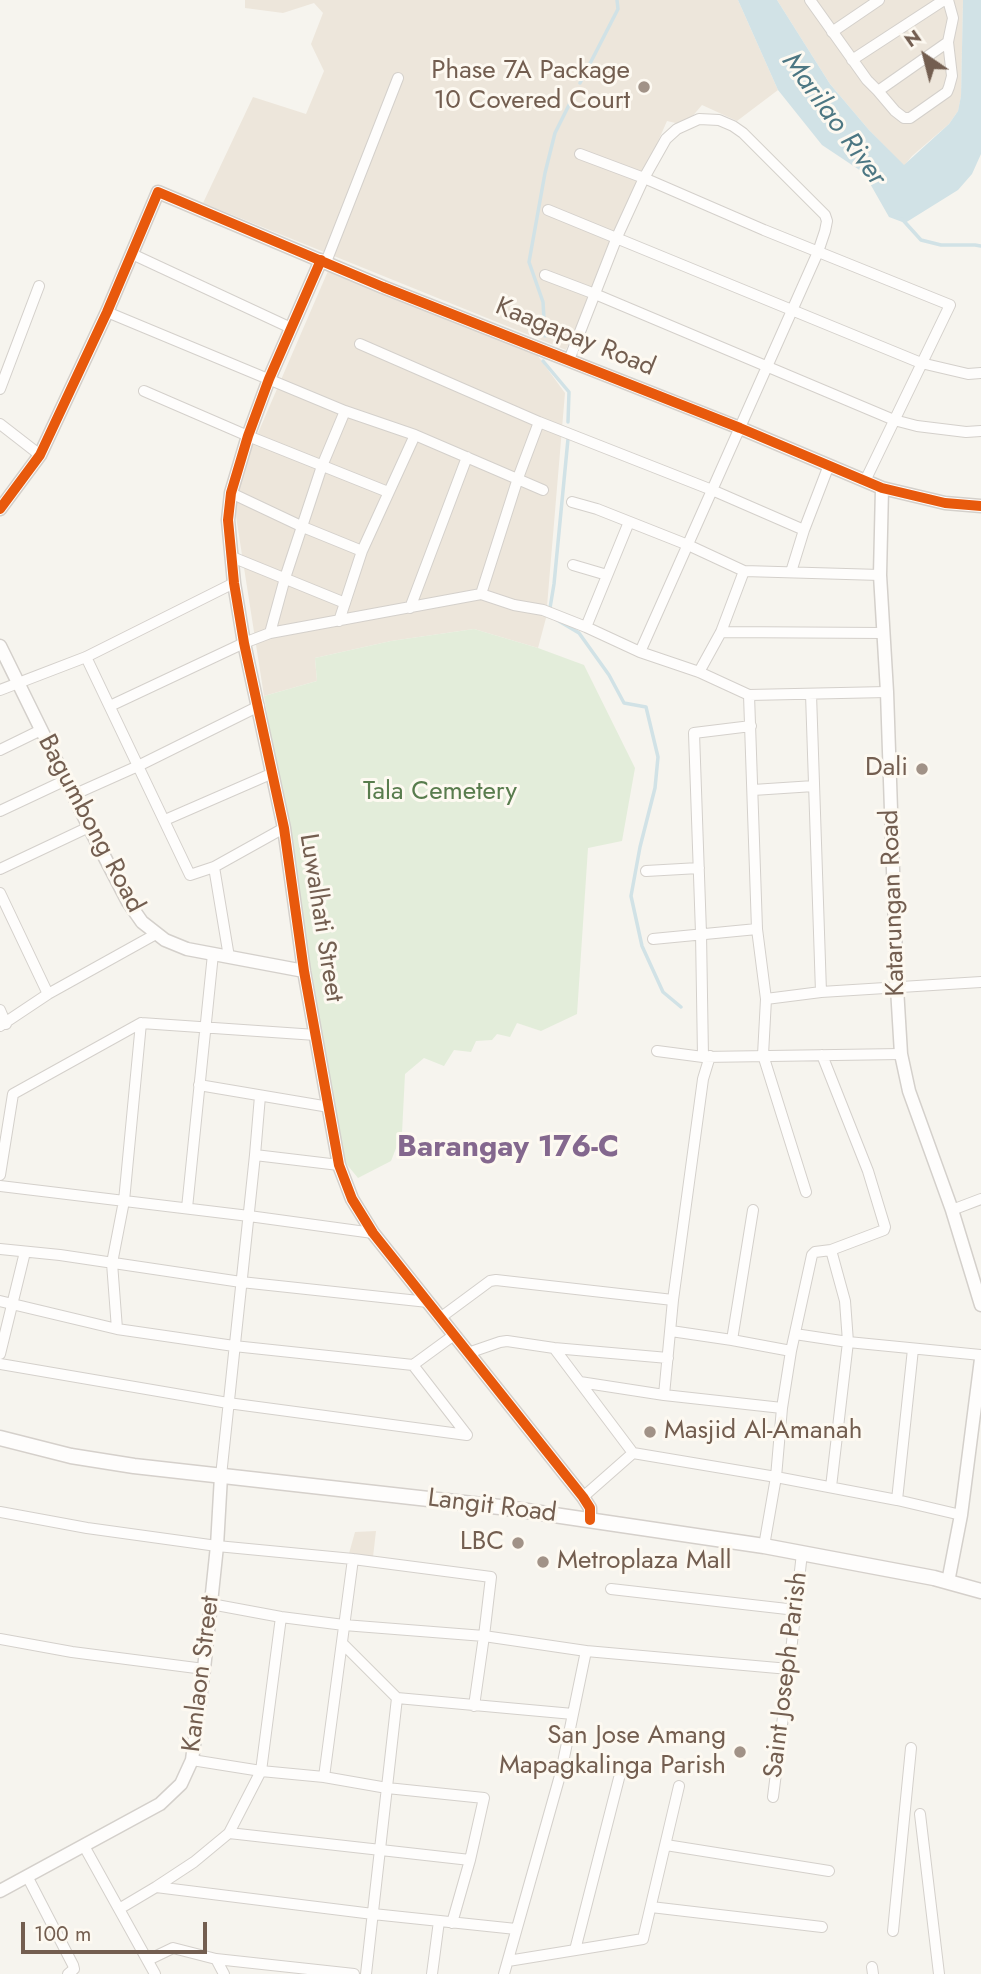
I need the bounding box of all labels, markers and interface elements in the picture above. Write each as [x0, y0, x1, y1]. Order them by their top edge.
north arrow [890, 21, 960, 91]
text: N [899, 23, 927, 54]
water label: Marilao River [774, 47, 892, 193]
place label: Phase 7A Package 10 Covered Court [431, 56, 630, 118]
marker: Phase 7A Package 10 Covered Court [636, 79, 652, 95]
street label: Kaagapay Road [491, 292, 659, 384]
street label: Bagumbong Road [30, 730, 150, 918]
place label: Dali [865, 753, 908, 785]
marker: Dali [914, 761, 930, 777]
park label: Tala Cemetery [363, 777, 517, 809]
street label: Katarungan Road [875, 809, 913, 997]
street label: Luwalhati Street [291, 832, 349, 1004]
district label: Barangay 176-C [397, 1131, 619, 1167]
place label: Masjid Al-Amanah [664, 1416, 862, 1448]
marker: Masjid Al-Amanah [642, 1424, 658, 1440]
street label: Langit Road [426, 1484, 558, 1530]
place label: LBC [460, 1527, 504, 1559]
marker: LBC [510, 1535, 526, 1551]
place label: Metroplaza Mall [557, 1546, 732, 1578]
marker: Metroplaza Mall [535, 1554, 551, 1570]
street label: Saint Joseph Parish [759, 1570, 815, 1780]
street label: Kanlaon Street [177, 1594, 227, 1754]
place label: San Jose Amang Mapagkalinga Parish [499, 1721, 726, 1782]
marker: San Jose Amang Mapagkalinga Parish [732, 1744, 748, 1760]
scale bar [24, 1908, 210, 1952]
text: 100 m [34, 1919, 91, 1949]

